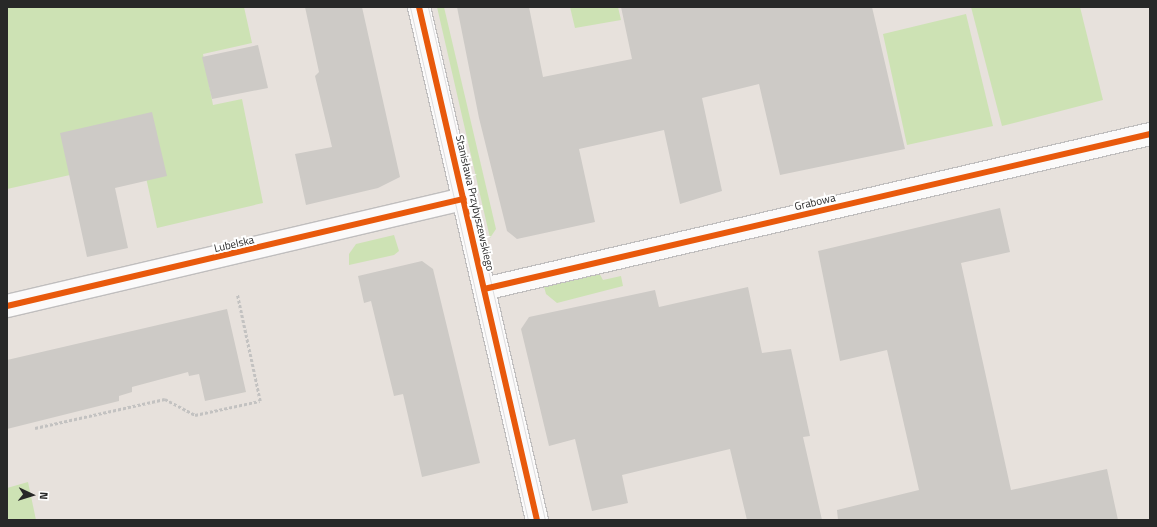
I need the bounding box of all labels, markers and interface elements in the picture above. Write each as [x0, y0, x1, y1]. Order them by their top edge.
street label: Stanisława Przybyszewskiego [453, 134, 497, 272]
street label: Grabowa [793, 191, 837, 213]
street label: Lubelska [213, 233, 255, 255]
north arrow [12, 475, 52, 515]
text: N [36, 491, 52, 500]

